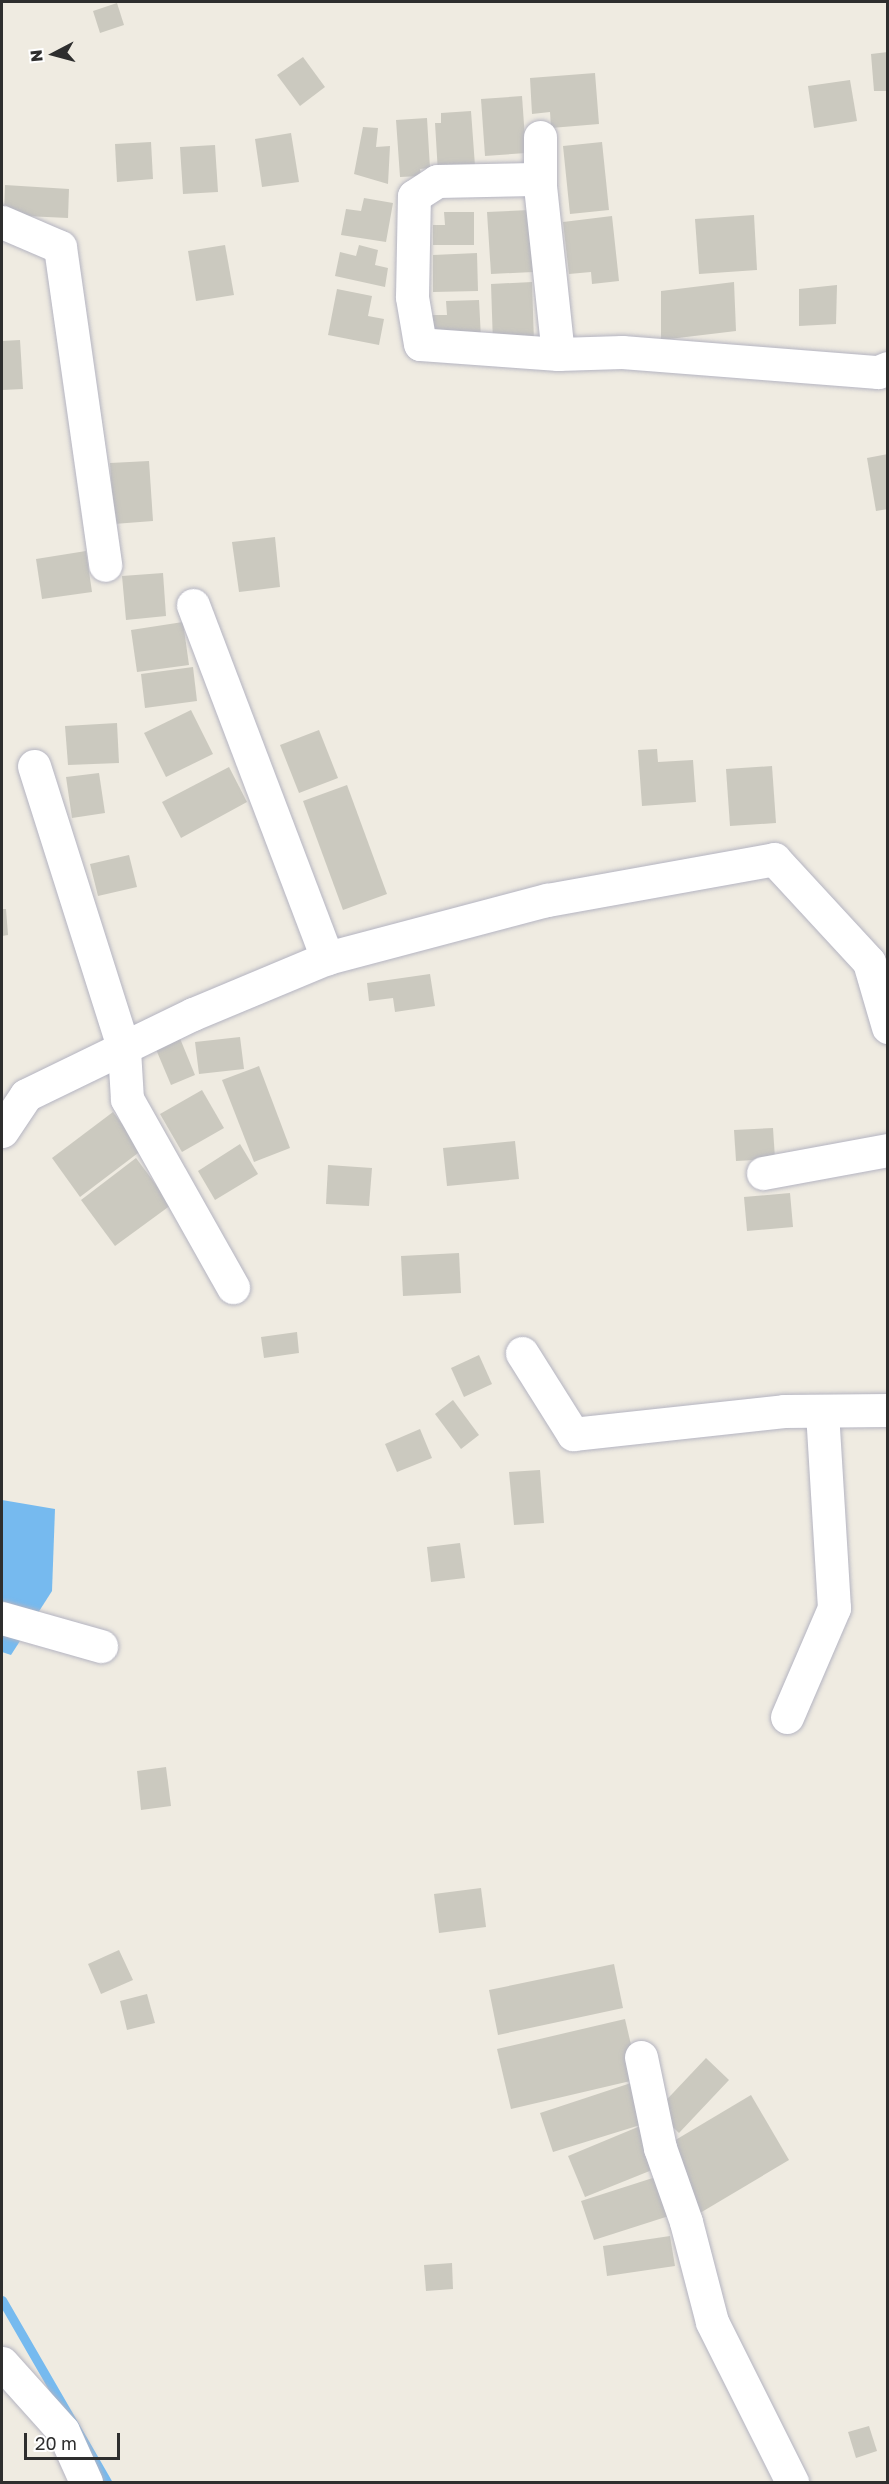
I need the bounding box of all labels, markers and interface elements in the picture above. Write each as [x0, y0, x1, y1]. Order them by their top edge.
north arrow [24, 24, 84, 84]
text: N [26, 49, 47, 63]
scale bar [27, 2421, 123, 2459]
text: 20 m [35, 2432, 77, 2454]

